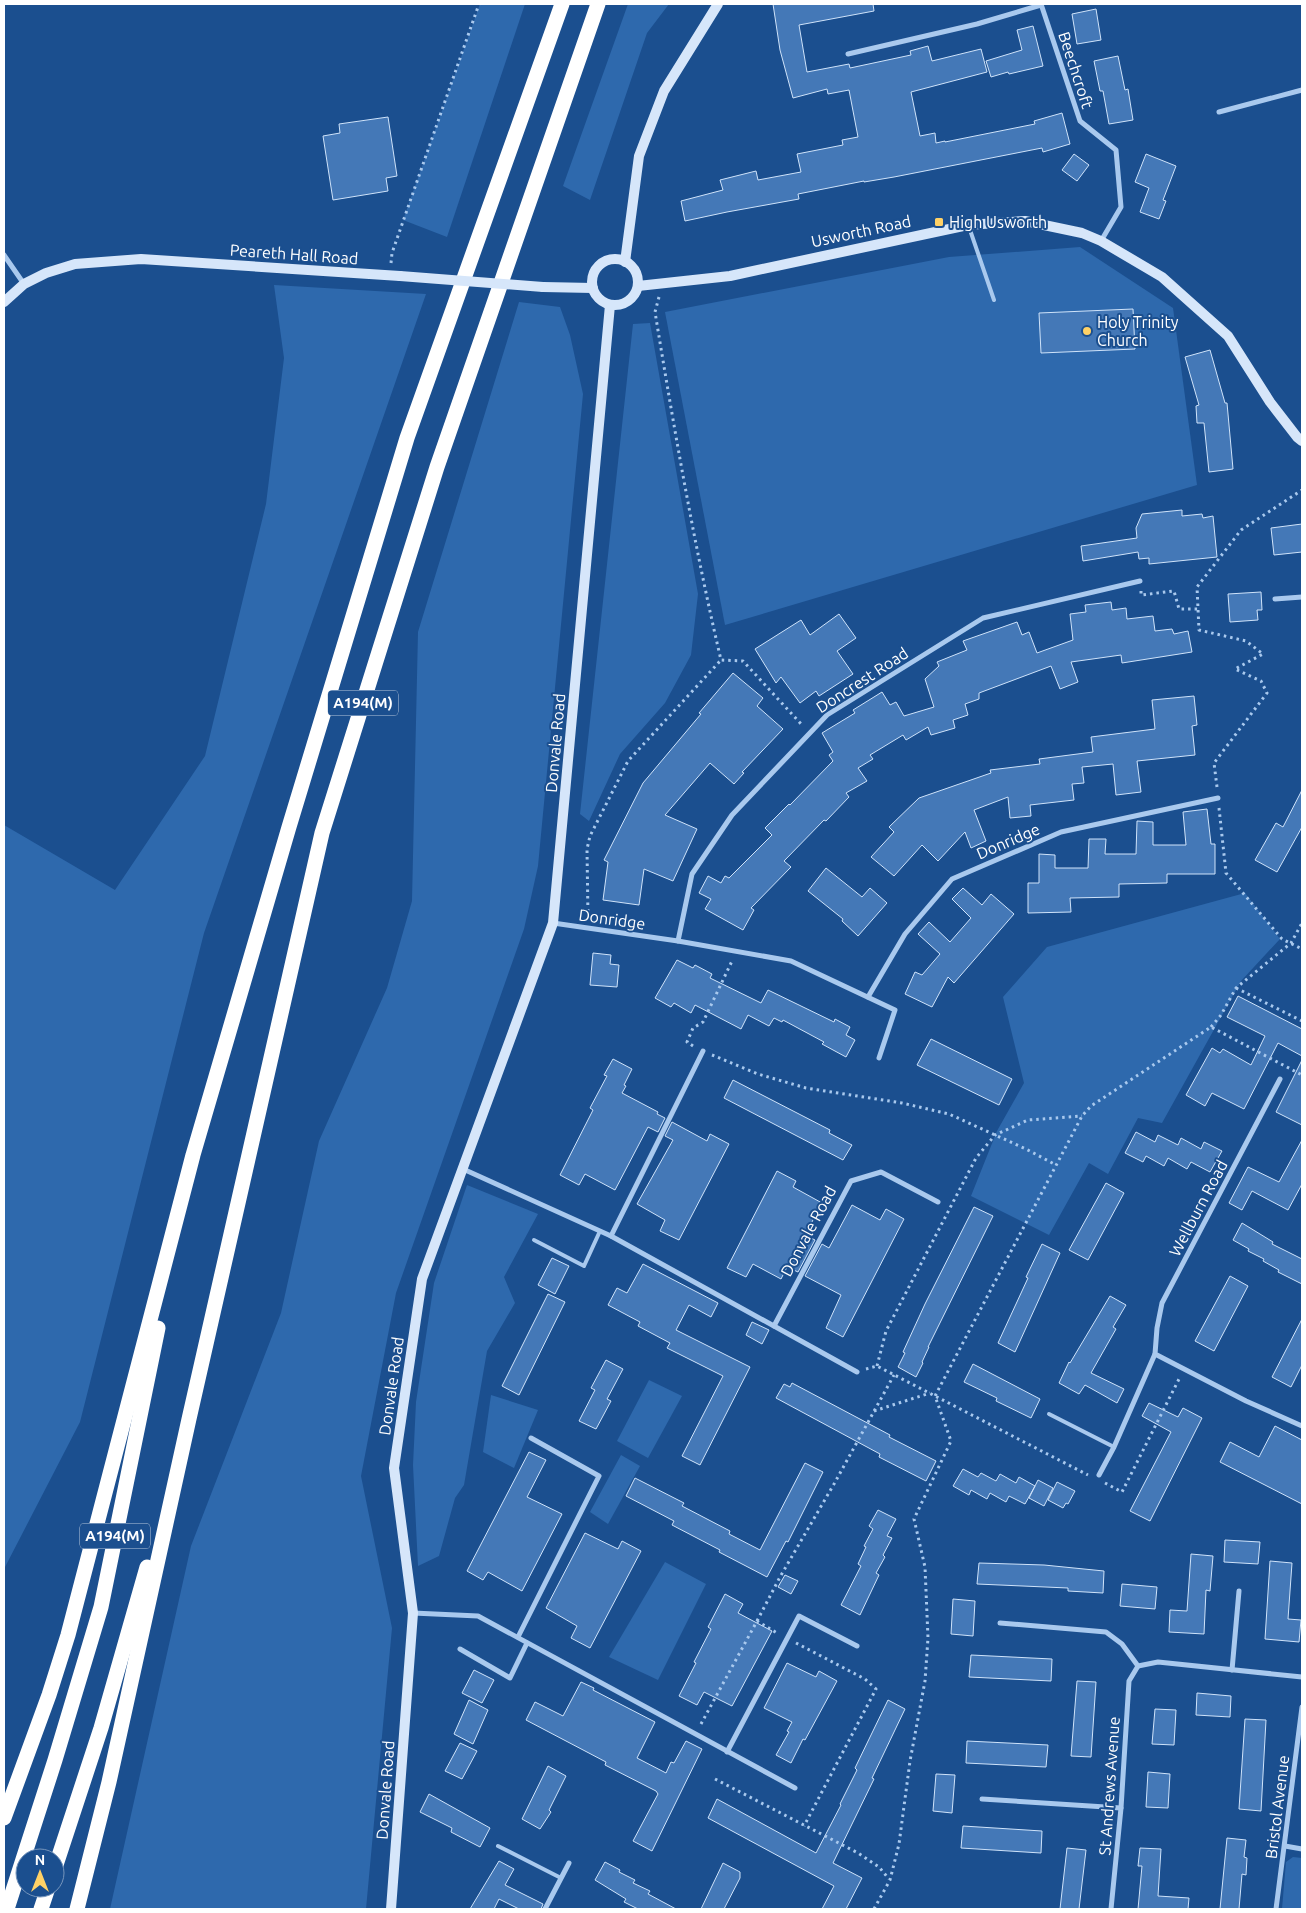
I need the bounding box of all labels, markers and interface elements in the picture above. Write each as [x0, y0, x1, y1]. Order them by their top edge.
street label: Beechcroft [1055, 29, 1097, 111]
street label: Usworth Road [809, 212, 913, 250]
place label: High Usworth [949, 213, 1047, 231]
marker: High Usworth [933, 216, 945, 228]
street label: Peareth Hall Road [229, 241, 359, 267]
place label: Holy Trinity Church [1097, 313, 1179, 349]
marker: Holy Trinity Church [1081, 325, 1093, 337]
street label: Doncrest Road [813, 644, 911, 716]
road number: A194(M) [328, 690, 398, 716]
street label: Donvale Road [542, 693, 568, 793]
street label: Donridge [974, 820, 1042, 862]
street label: Donridge [578, 905, 646, 933]
street label: Wellburn Road [1165, 1157, 1231, 1259]
street label: Donvale Road [777, 1183, 839, 1279]
street label: Donvale Road [375, 1336, 407, 1436]
road number: A194(M) [80, 1524, 150, 1548]
street label: St Andrews Avenue [1095, 1716, 1123, 1856]
street label: Donvale Road [373, 1740, 397, 1840]
street label: Bristol Avenue [1262, 1754, 1292, 1860]
north arrow [15, 1848, 65, 1898]
text: N [35, 1852, 45, 1868]

